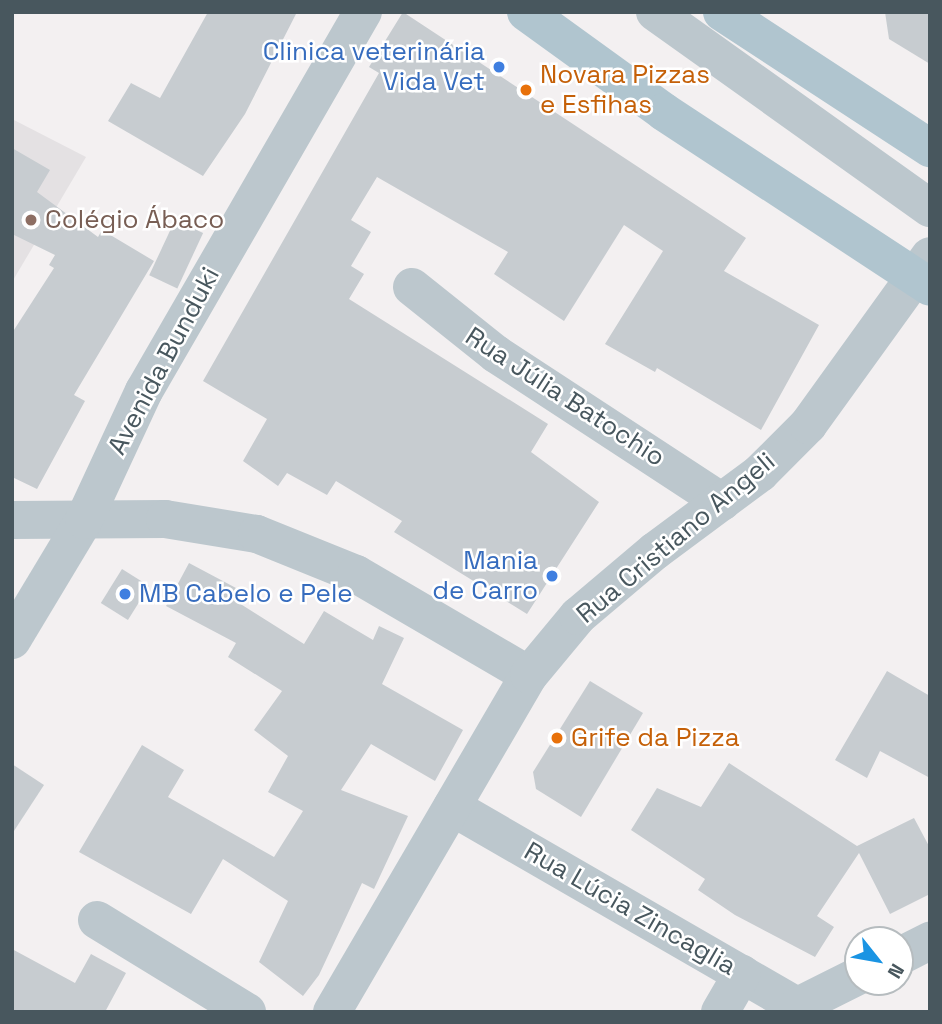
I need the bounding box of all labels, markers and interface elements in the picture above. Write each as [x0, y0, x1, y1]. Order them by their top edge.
place label: Clinica veterinária Vida Vet [263, 36, 485, 98]
marker: Clinica veterinária Vida Vet [491, 59, 507, 75]
place label: Novara Pizzas e Esfihas [540, 59, 710, 120]
marker: Novara Pizzas e Esfihas [518, 82, 534, 98]
place label: Colégio Ábaco [45, 204, 225, 236]
marker: Colégio Ábaco [23, 212, 39, 228]
street label: Avenida Bunduki [102, 262, 226, 460]
street label: Rua Júlia Batochio [459, 321, 671, 473]
street label: Rua Cristiano Angeli [570, 446, 782, 630]
place label: Mania de Carro [432, 545, 538, 606]
marker: Mania de Carro [544, 568, 560, 584]
place label: MB Cabelo e Pele [139, 578, 353, 610]
marker: MB Cabelo e Pele [117, 586, 133, 602]
place label: Grife da Pizza [571, 722, 740, 754]
marker: Grife da Pizza [549, 730, 565, 746]
street label: Rua Lúcia Zincaglia [519, 836, 741, 982]
north arrow [844, 926, 914, 996]
text: N [882, 959, 910, 983]

